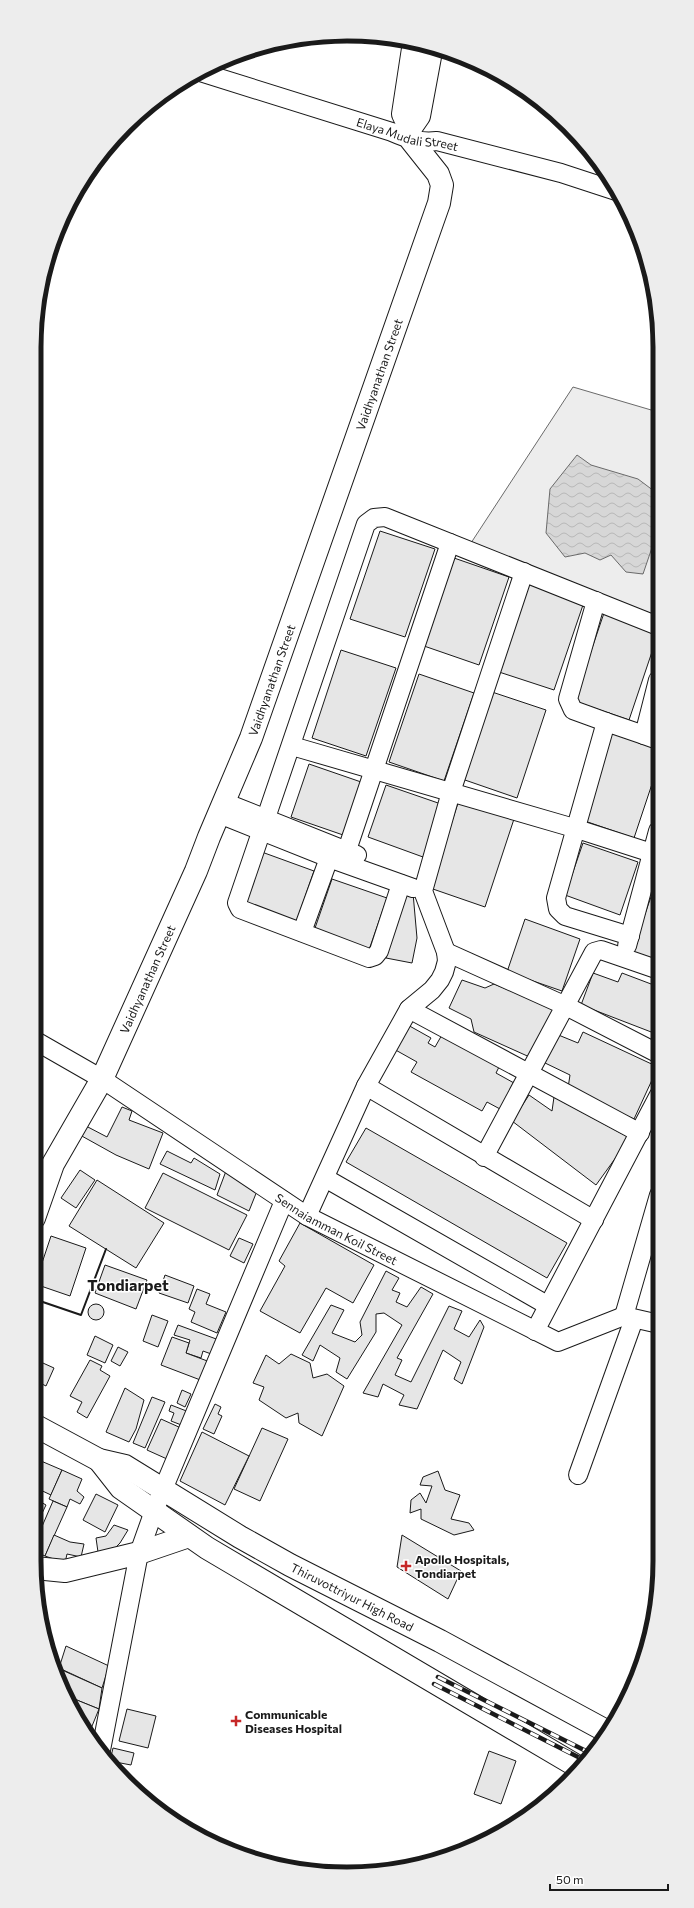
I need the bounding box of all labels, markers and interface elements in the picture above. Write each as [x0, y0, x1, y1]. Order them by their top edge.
street label: Elaya Mudali Street [355, 114, 460, 153]
street label: Vaidhyanathan Street [353, 317, 405, 432]
street label: Vaidhyanathan Street [245, 622, 297, 738]
street label: Vaidhyanathan Street [117, 923, 178, 1035]
street label: Sennaiamman Koil Street [273, 1190, 400, 1267]
district label: Tondiarpet [87, 1275, 169, 1294]
place label: Apollo Hospitals, Tondiarpet [415, 1552, 509, 1580]
street label: Thiruvottriyur High Road [289, 1560, 416, 1634]
marker: Apollo Hospitals, Tondiarpet [400, 1560, 412, 1572]
place label: Communicable Diseases Hospital [245, 1707, 342, 1735]
marker: Communicable Diseases Hospital [230, 1715, 242, 1727]
scale bar [550, 1866, 668, 1892]
text: 50 m [556, 1872, 584, 1886]

